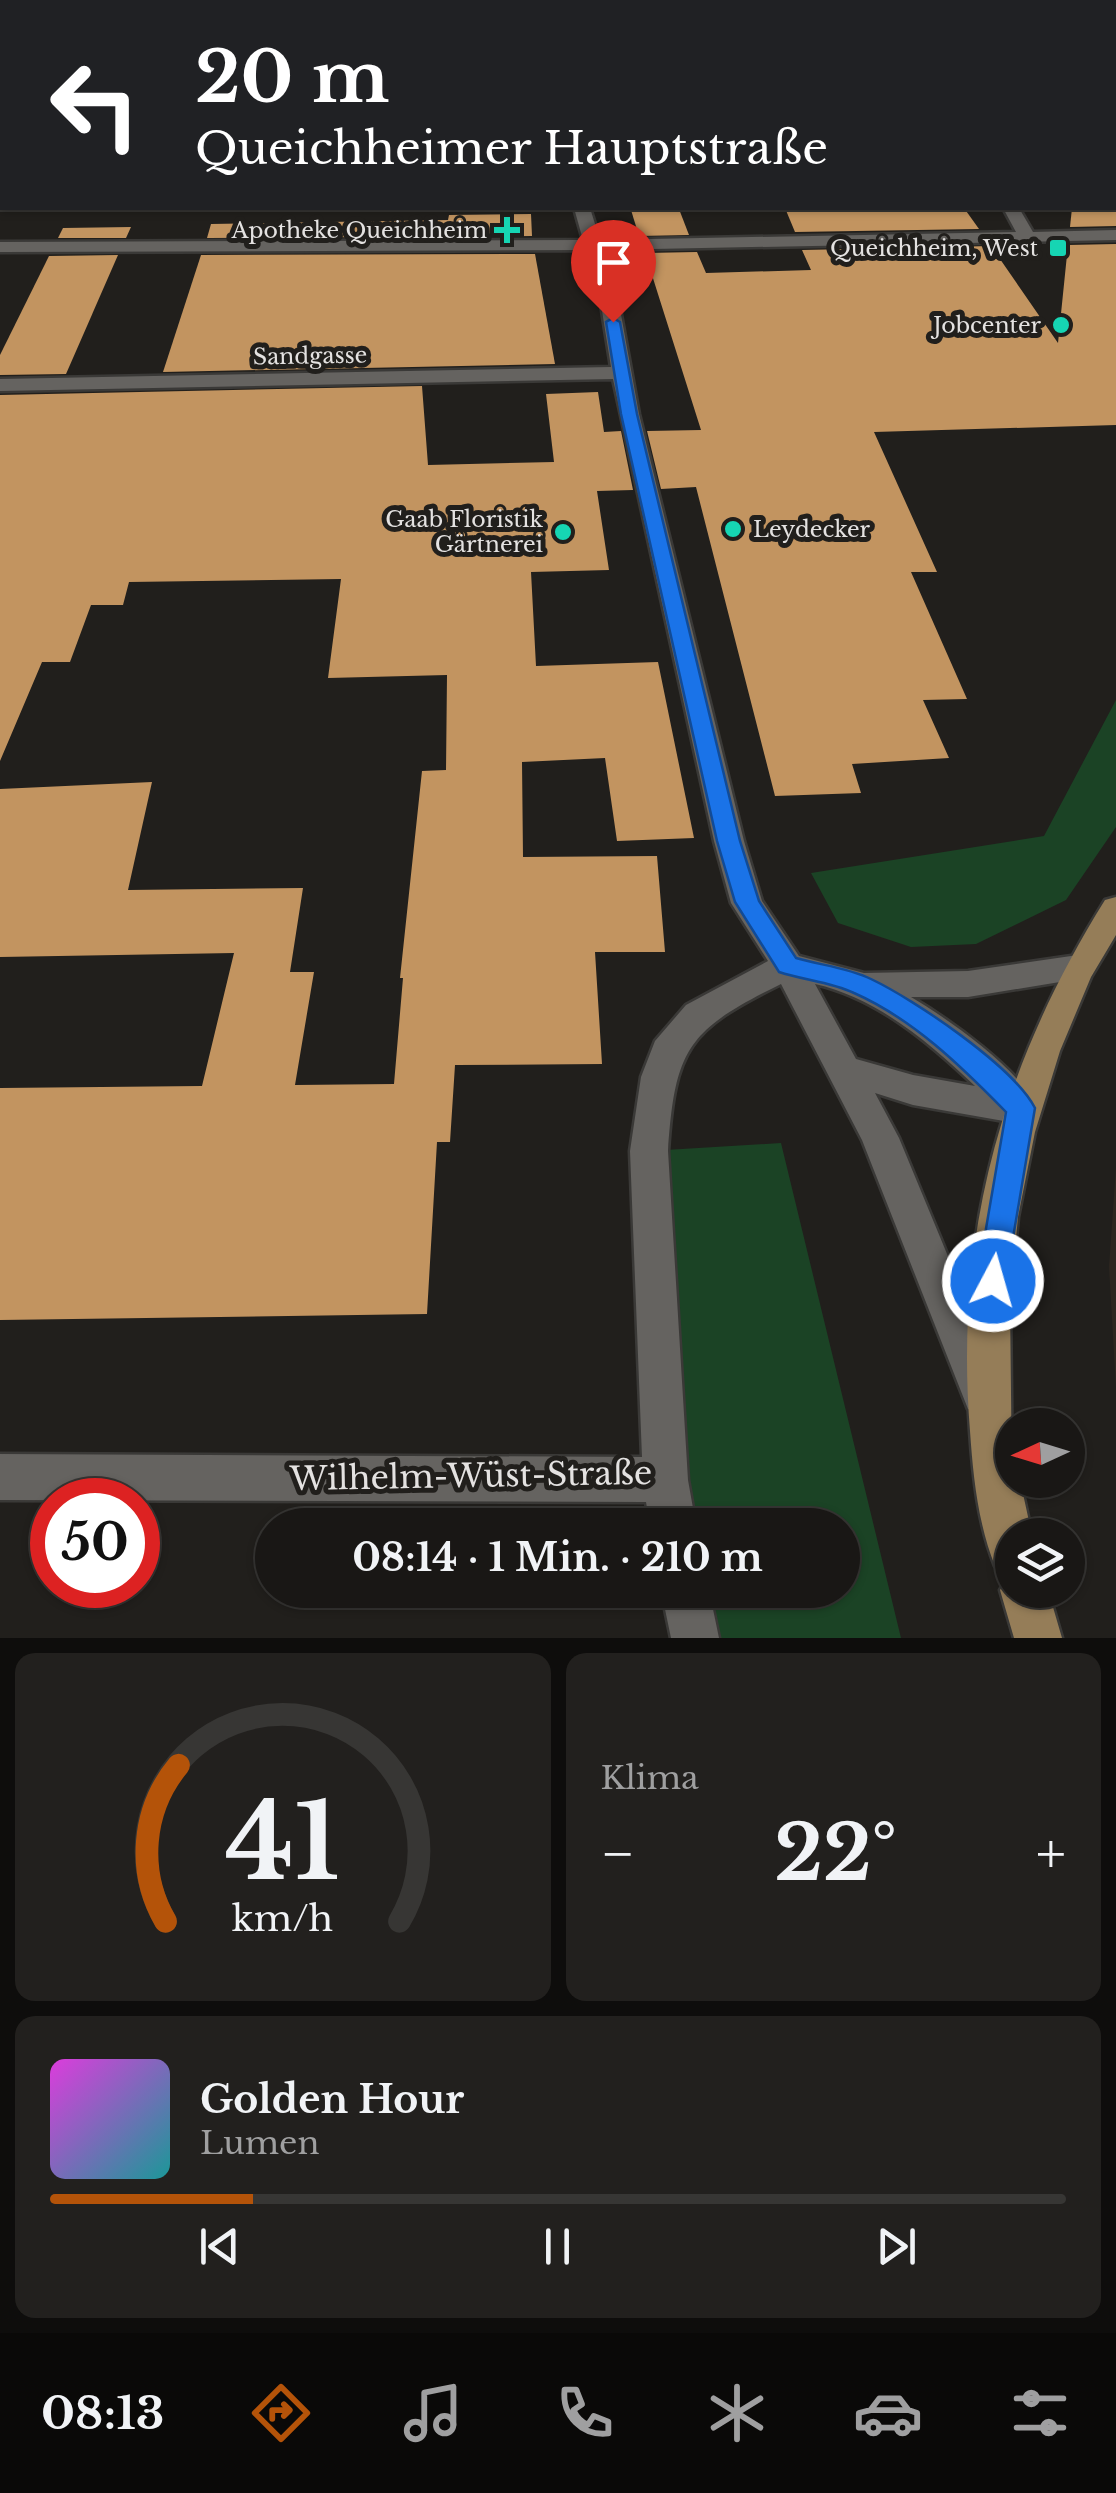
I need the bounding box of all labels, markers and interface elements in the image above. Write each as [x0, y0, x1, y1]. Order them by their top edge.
text: 20 m [195, 34, 389, 121]
icon: left [30, 40, 160, 170]
text: Queichheimer Hauptstraße [195, 120, 828, 176]
place label: Apotheke Queichheim [230, 217, 487, 244]
marker: Apotheke Queichheim [496, 219, 518, 241]
pin [571, 220, 656, 323]
icon: arrive [586, 235, 641, 290]
place label: Queichheim, West [830, 235, 1039, 262]
marker: Queichheim, West [1047, 237, 1069, 259]
place label: Jobcenter [930, 312, 1042, 339]
marker: Jobcenter [1050, 314, 1072, 336]
street label: Sandgasse [253, 342, 367, 370]
place label: Gaab Floristik Gärtnerei [385, 506, 543, 558]
place label: Leydecker [753, 516, 871, 543]
marker: Leydecker [722, 518, 744, 540]
marker: Gaab Floristik Gärtnerei [552, 521, 574, 543]
position arrow [941, 1229, 1045, 1333]
north arrow [995, 1408, 1085, 1498]
map controls [995, 1408, 1085, 1608]
street label: Wilhelm-Wüst-Straße [288, 1453, 653, 1499]
speed limit sign: 50 [30, 1478, 160, 1608]
button: layers [995, 1518, 1085, 1608]
text: 08:14 · 1 Min. · 210 m [352, 1534, 763, 1581]
text: Klima [601, 1758, 699, 1798]
text: 41 [226, 1778, 340, 1907]
text: 22° [774, 1807, 897, 1900]
text: − [601, 1820, 635, 1888]
text: + [1036, 1820, 1066, 1888]
text: km/h [232, 1896, 333, 1941]
text: Golden Hour [200, 2076, 464, 2123]
text: Lumen [200, 2123, 319, 2163]
icon: previous [192, 2219, 247, 2274]
icon: pause [530, 2219, 585, 2274]
icon: next [869, 2219, 924, 2274]
icon: directions [246, 2378, 316, 2448]
icon: music [398, 2378, 468, 2448]
icon: phone [550, 2378, 620, 2448]
icon: climate [702, 2378, 772, 2448]
icon: car [853, 2378, 923, 2448]
icon: filters [1005, 2378, 1075, 2448]
text: 08:13 [41, 2385, 165, 2441]

